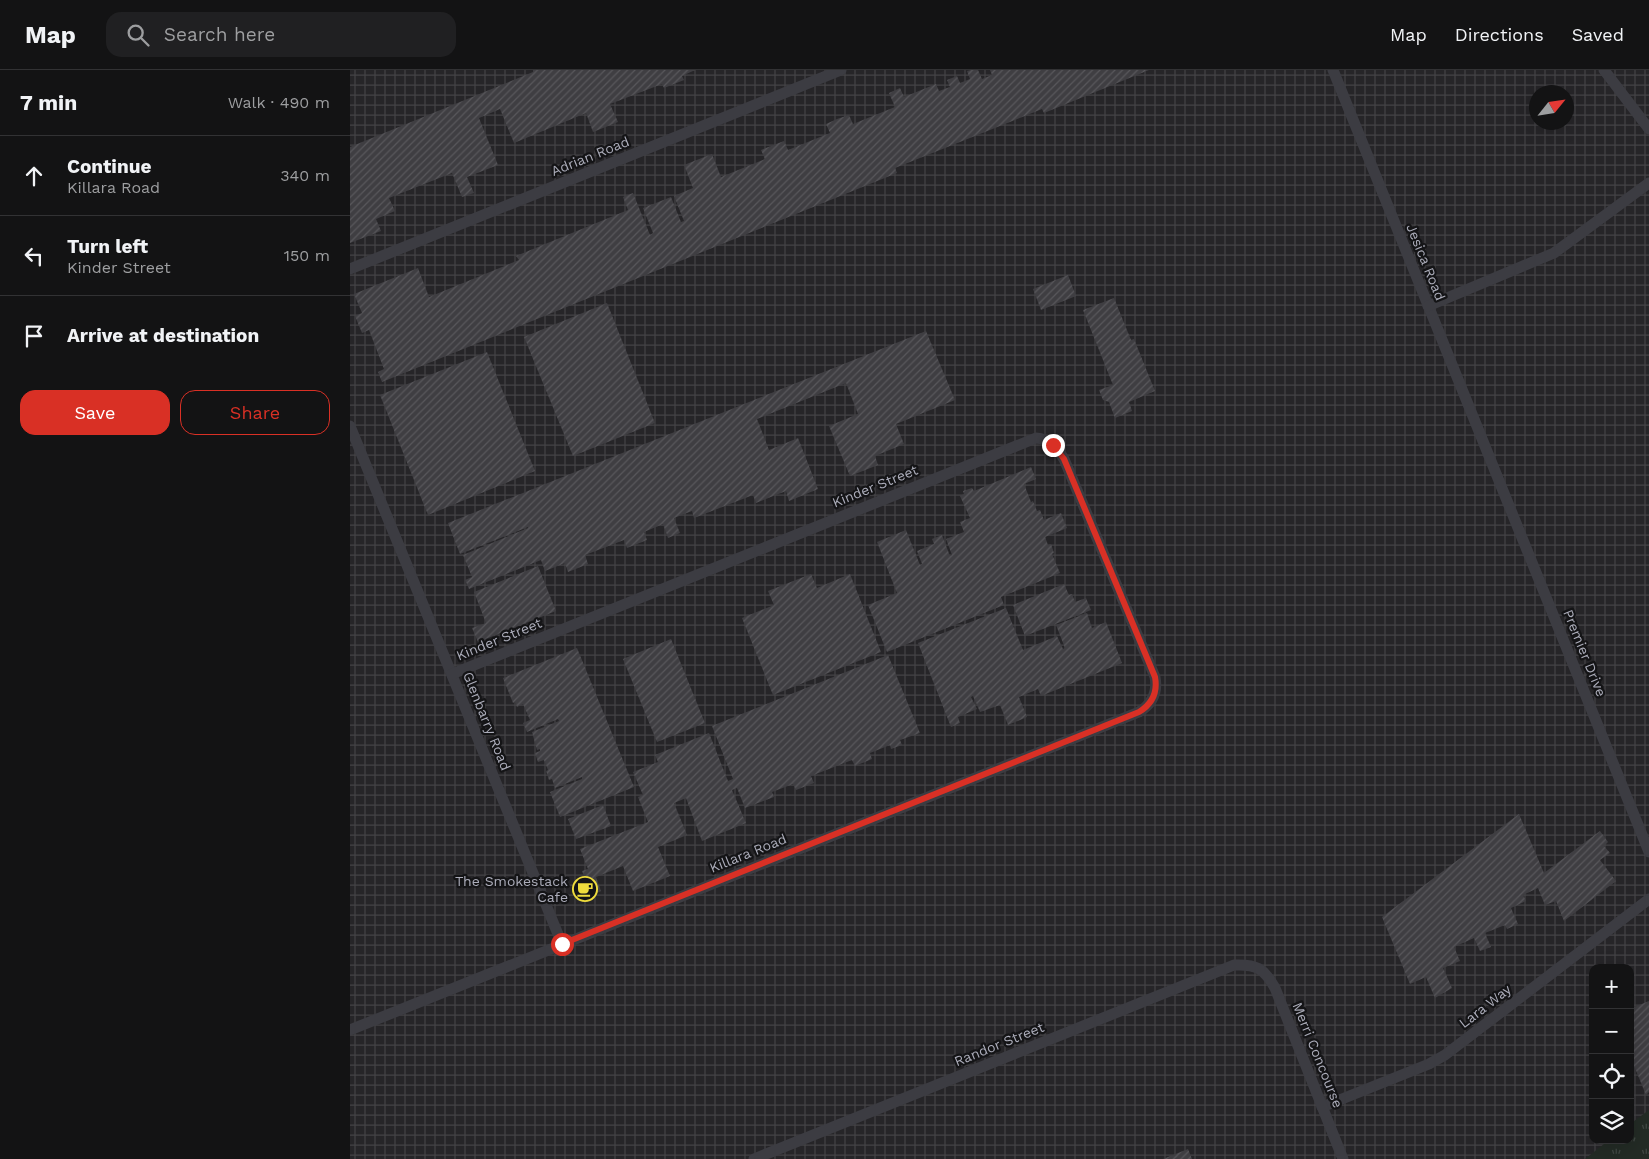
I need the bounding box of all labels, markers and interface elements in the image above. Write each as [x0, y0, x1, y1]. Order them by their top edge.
search box [106, 12, 456, 57]
text: Map [25, 21, 76, 49]
icon: search [124, 21, 152, 49]
text: Search here [164, 23, 275, 46]
text: Map [1390, 24, 1427, 45]
text: Directions [1455, 24, 1544, 45]
text: Saved [1572, 24, 1624, 45]
north arrow [1529, 85, 1574, 130]
text: 7 min [20, 90, 77, 115]
text: Walk · 490 m [228, 93, 330, 112]
street label: Adrian Road [549, 133, 631, 179]
text: Continue [67, 155, 151, 178]
icon: ahead [20, 162, 48, 190]
text: 340 m [280, 166, 330, 185]
text: Killara Road [67, 178, 160, 197]
street label: Jesica Road [1403, 221, 1449, 303]
text: Turn left [67, 235, 148, 258]
icon: left [20, 242, 48, 270]
text: 150 m [284, 246, 330, 265]
text: Kinder Street [67, 258, 171, 277]
icon: arrive [20, 322, 48, 350]
text: Arrive at destination [67, 324, 259, 347]
button: Save [20, 390, 170, 435]
button: Share [180, 390, 330, 435]
route end [1042, 434, 1065, 457]
street label: Kinder Street [830, 462, 920, 510]
street label: Premier Drive [1560, 607, 1610, 699]
street label: Kinder Street [454, 615, 544, 663]
street label: Glenbarry Road [460, 669, 514, 773]
street label: Killara Road [707, 830, 789, 876]
place label: The Smokestack Cafe [455, 873, 568, 905]
cafe icon: The Smokestack Cafe [572, 876, 598, 902]
route start [551, 933, 574, 956]
map controls [1589, 964, 1634, 1144]
button: + [1589, 964, 1634, 1009]
street label: Lara Way [1456, 980, 1515, 1031]
street label: Merri Concourse [1290, 1000, 1346, 1110]
button: − [1589, 1009, 1634, 1054]
street label: Randor Street [952, 1019, 1046, 1069]
button: locate [1589, 1054, 1634, 1099]
button: layers [1589, 1099, 1634, 1144]

